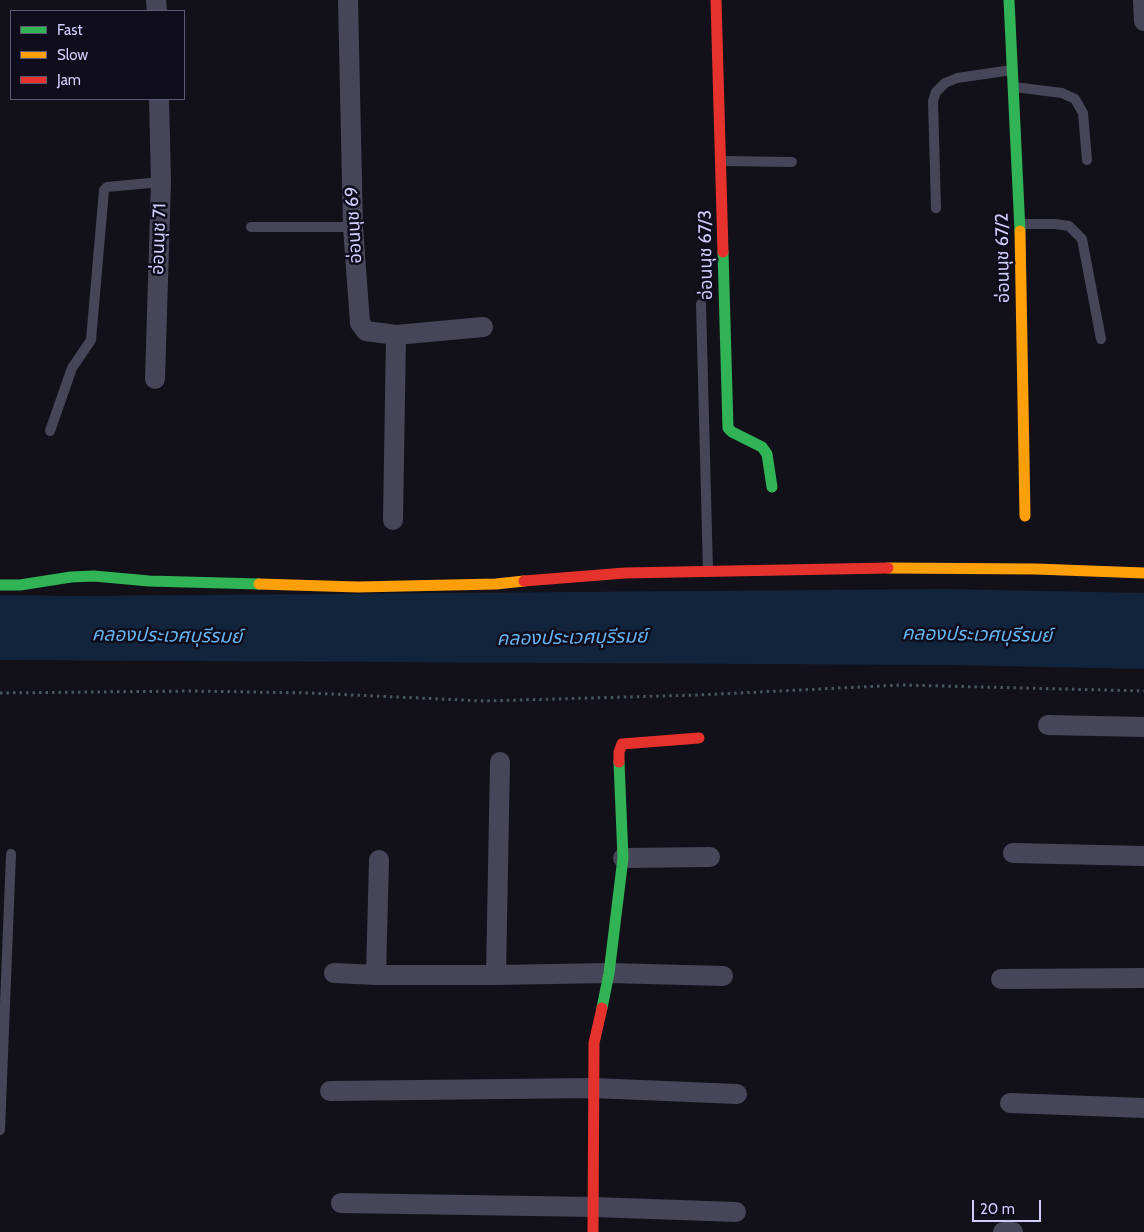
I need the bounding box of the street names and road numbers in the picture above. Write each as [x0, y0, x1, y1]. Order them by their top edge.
street label: อ่อนนุช 69 [341, 186, 367, 264]
street label: อ่อนนุช 71 [147, 203, 171, 275]
street label: อ่อนนุช 67/3 [694, 210, 718, 300]
street label: อ่อนนุช 67/2 [991, 213, 1015, 303]

